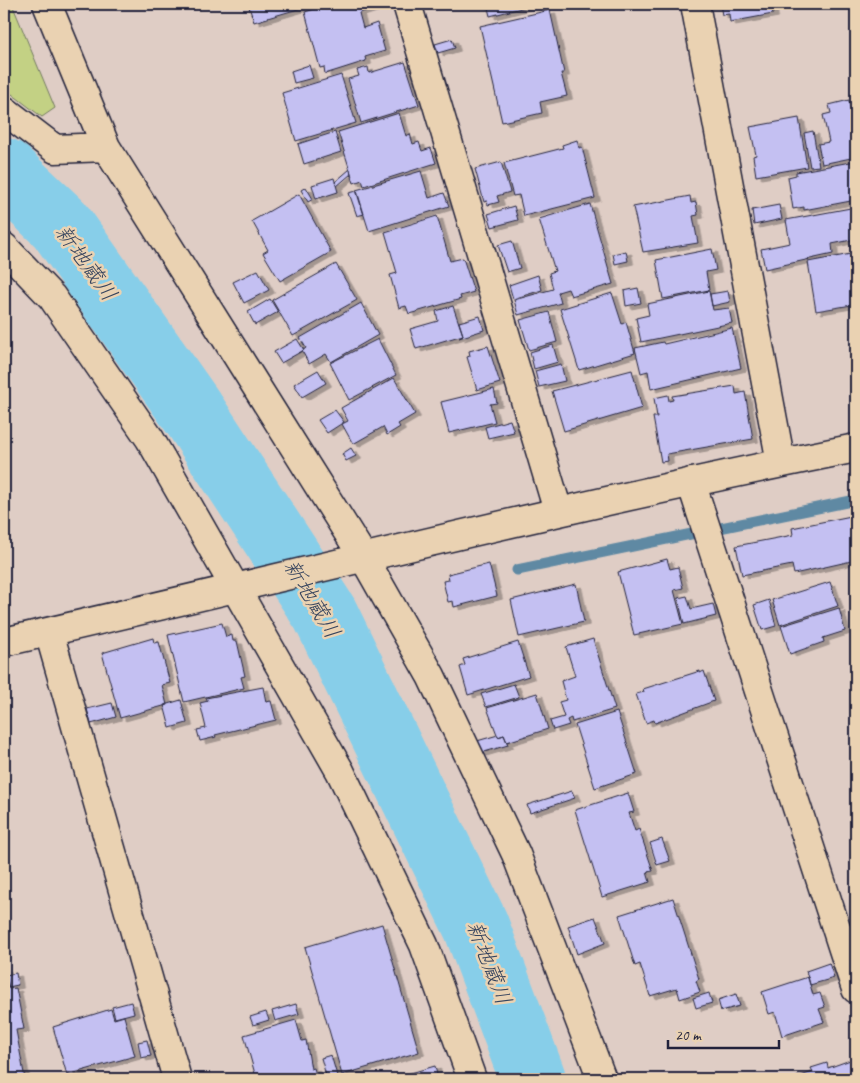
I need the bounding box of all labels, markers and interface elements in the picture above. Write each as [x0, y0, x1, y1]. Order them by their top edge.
water label: 新地蔵川 [49, 219, 123, 307]
water label: 新地蔵川 [277, 554, 347, 644]
water label: 新地蔵川 [460, 917, 518, 1009]
scale bar [668, 1018, 779, 1050]
text: 20 m [675, 1026, 702, 1045]

